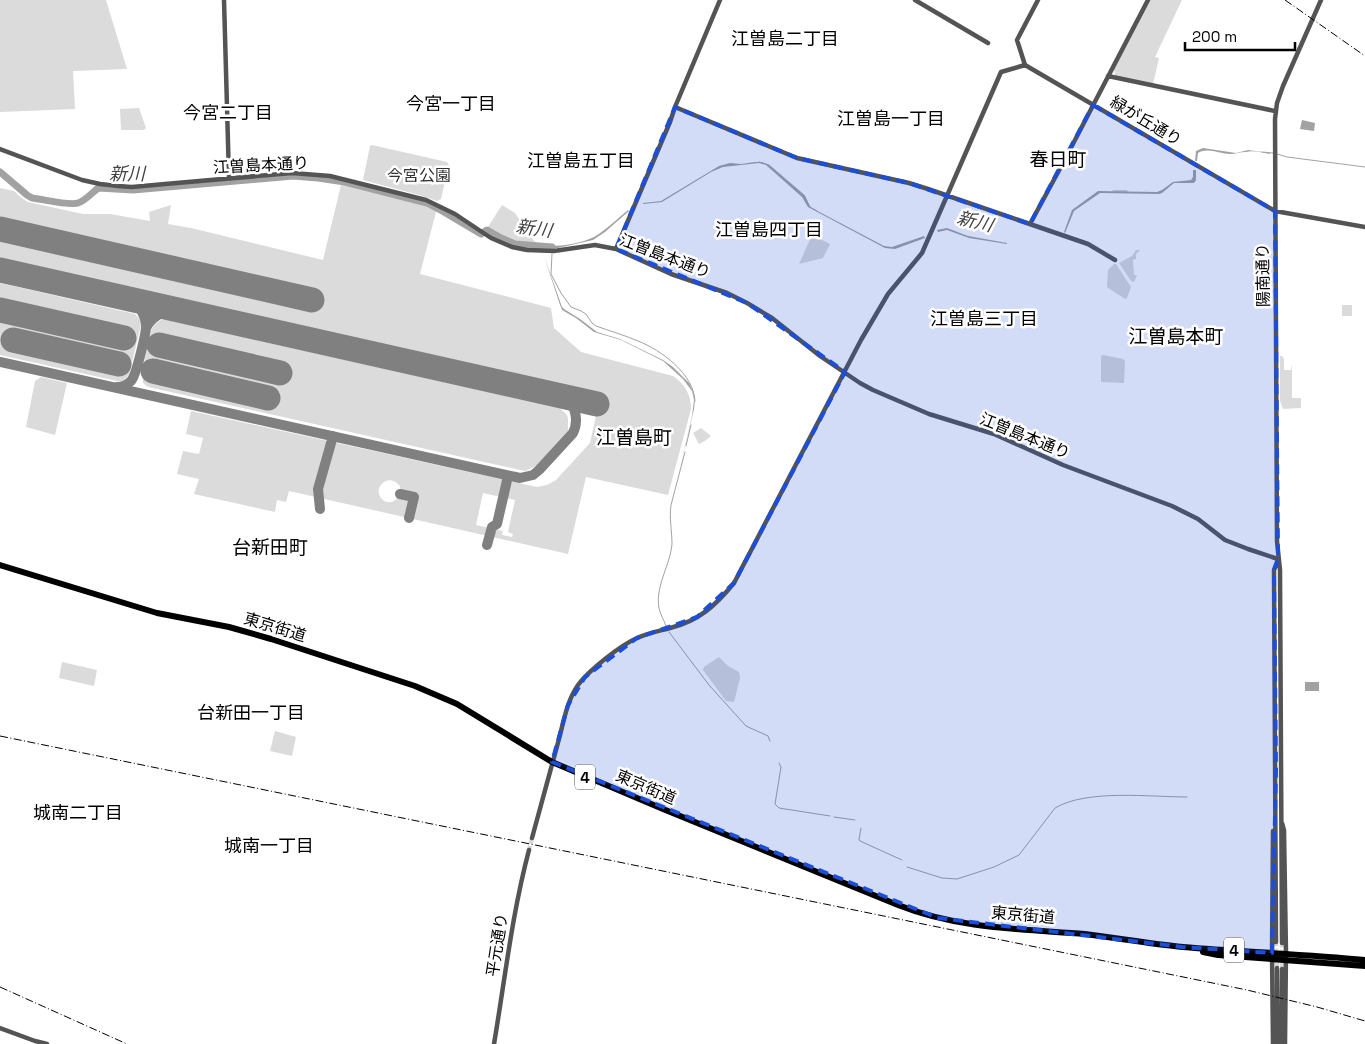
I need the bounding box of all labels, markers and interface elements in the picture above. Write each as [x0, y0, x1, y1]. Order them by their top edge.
scale bar [1185, 20, 1295, 52]
district label: 江曽島二丁目 [731, 27, 839, 50]
text: 200 m [1192, 27, 1237, 46]
street label: 緑が丘通り [1106, 91, 1186, 151]
district label: 今宮一丁目 [406, 92, 496, 115]
district label: 今宮二丁目 [183, 101, 273, 124]
district label: 江曽島一丁目 [837, 107, 945, 130]
district label: 春日町 [1029, 147, 1087, 172]
district label: 江曽島五丁目 [527, 149, 635, 172]
street label: 江曽島本通り [213, 152, 309, 178]
water label: 新川 [109, 162, 147, 185]
park label: 今宮公園 [387, 165, 451, 186]
water label: 新川 [955, 205, 997, 237]
water label: 新川 [515, 214, 555, 242]
district label: 江曽島四丁目 [715, 218, 823, 241]
street label: 江曽島本通り [616, 229, 714, 283]
street label: 陽南通り [1252, 243, 1274, 307]
district label: 江曽島三丁目 [930, 307, 1038, 330]
district label: 江曽島本町 [1128, 324, 1224, 349]
street label: 江曽島本通り [977, 408, 1073, 464]
district label: 江曽島町 [596, 425, 672, 450]
district label: 台新田町 [232, 535, 308, 560]
street label: 東京街道 [241, 608, 309, 646]
district label: 台新田一丁目 [197, 701, 305, 724]
road number: 4 [575, 764, 595, 790]
street label: 東京街道 [612, 765, 680, 809]
district label: 城南二丁目 [33, 801, 123, 824]
district label: 城南一丁目 [224, 834, 314, 857]
street label: 東京街道 [990, 902, 1056, 928]
street label: 平元通り [482, 912, 512, 978]
road number: 4 [1224, 938, 1244, 962]

